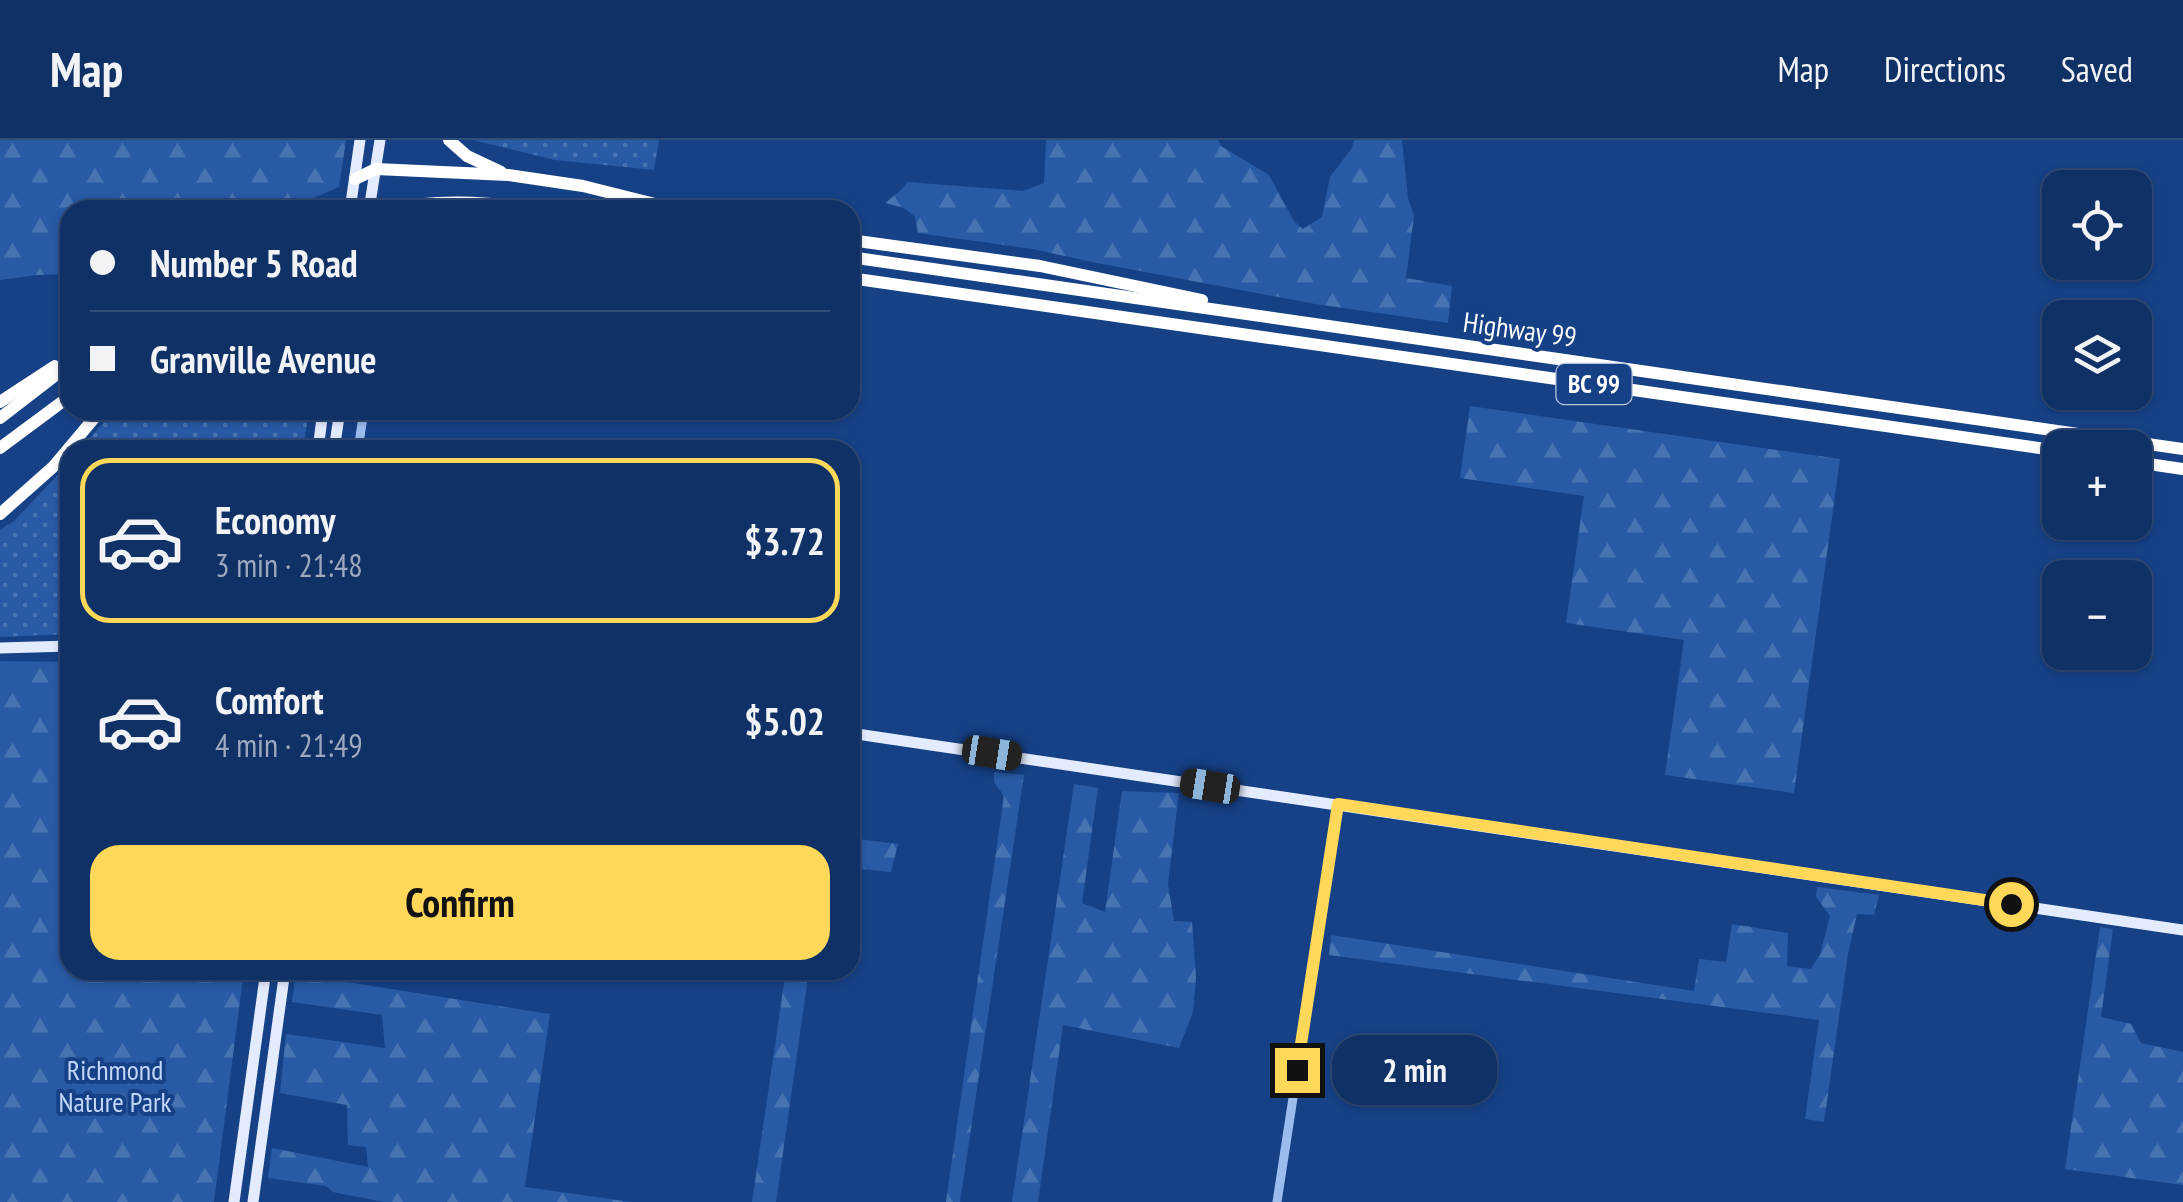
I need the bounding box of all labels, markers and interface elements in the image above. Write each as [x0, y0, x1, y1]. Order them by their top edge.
text: Map [50, 38, 123, 100]
text: Map [1778, 46, 1829, 92]
text: Directions [1884, 46, 2006, 92]
text: Saved [2061, 46, 2133, 92]
map controls [2042, 170, 2152, 670]
button: locate [2042, 170, 2152, 280]
text: Number 5 Road [150, 238, 358, 287]
button: layers [2042, 300, 2152, 410]
street label: Highway 99 [1461, 303, 1579, 355]
text: Granville Avenue [150, 334, 377, 383]
road number: BC 99 [1556, 364, 1632, 404]
button: + [2042, 430, 2152, 540]
text: Economy [215, 495, 335, 544]
icon: car [95, 496, 185, 586]
text: $3.72 [744, 516, 825, 565]
text: 3 min · 21:48 [215, 544, 363, 586]
button: − [2042, 560, 2152, 670]
text: Comfort [215, 675, 324, 724]
icon: car [95, 676, 185, 766]
text: $5.02 [744, 696, 825, 745]
text: 4 min · 21:49 [215, 724, 363, 766]
car [960, 733, 1024, 773]
car [1178, 766, 1242, 806]
button: Confirm [90, 845, 830, 960]
route start [1989, 882, 2034, 927]
callout: 2 min [1332, 1035, 1497, 1105]
route end [1275, 1048, 1320, 1093]
text: 2 min [1382, 1049, 1447, 1091]
park label: Richmond Nature Park [59, 1051, 172, 1120]

